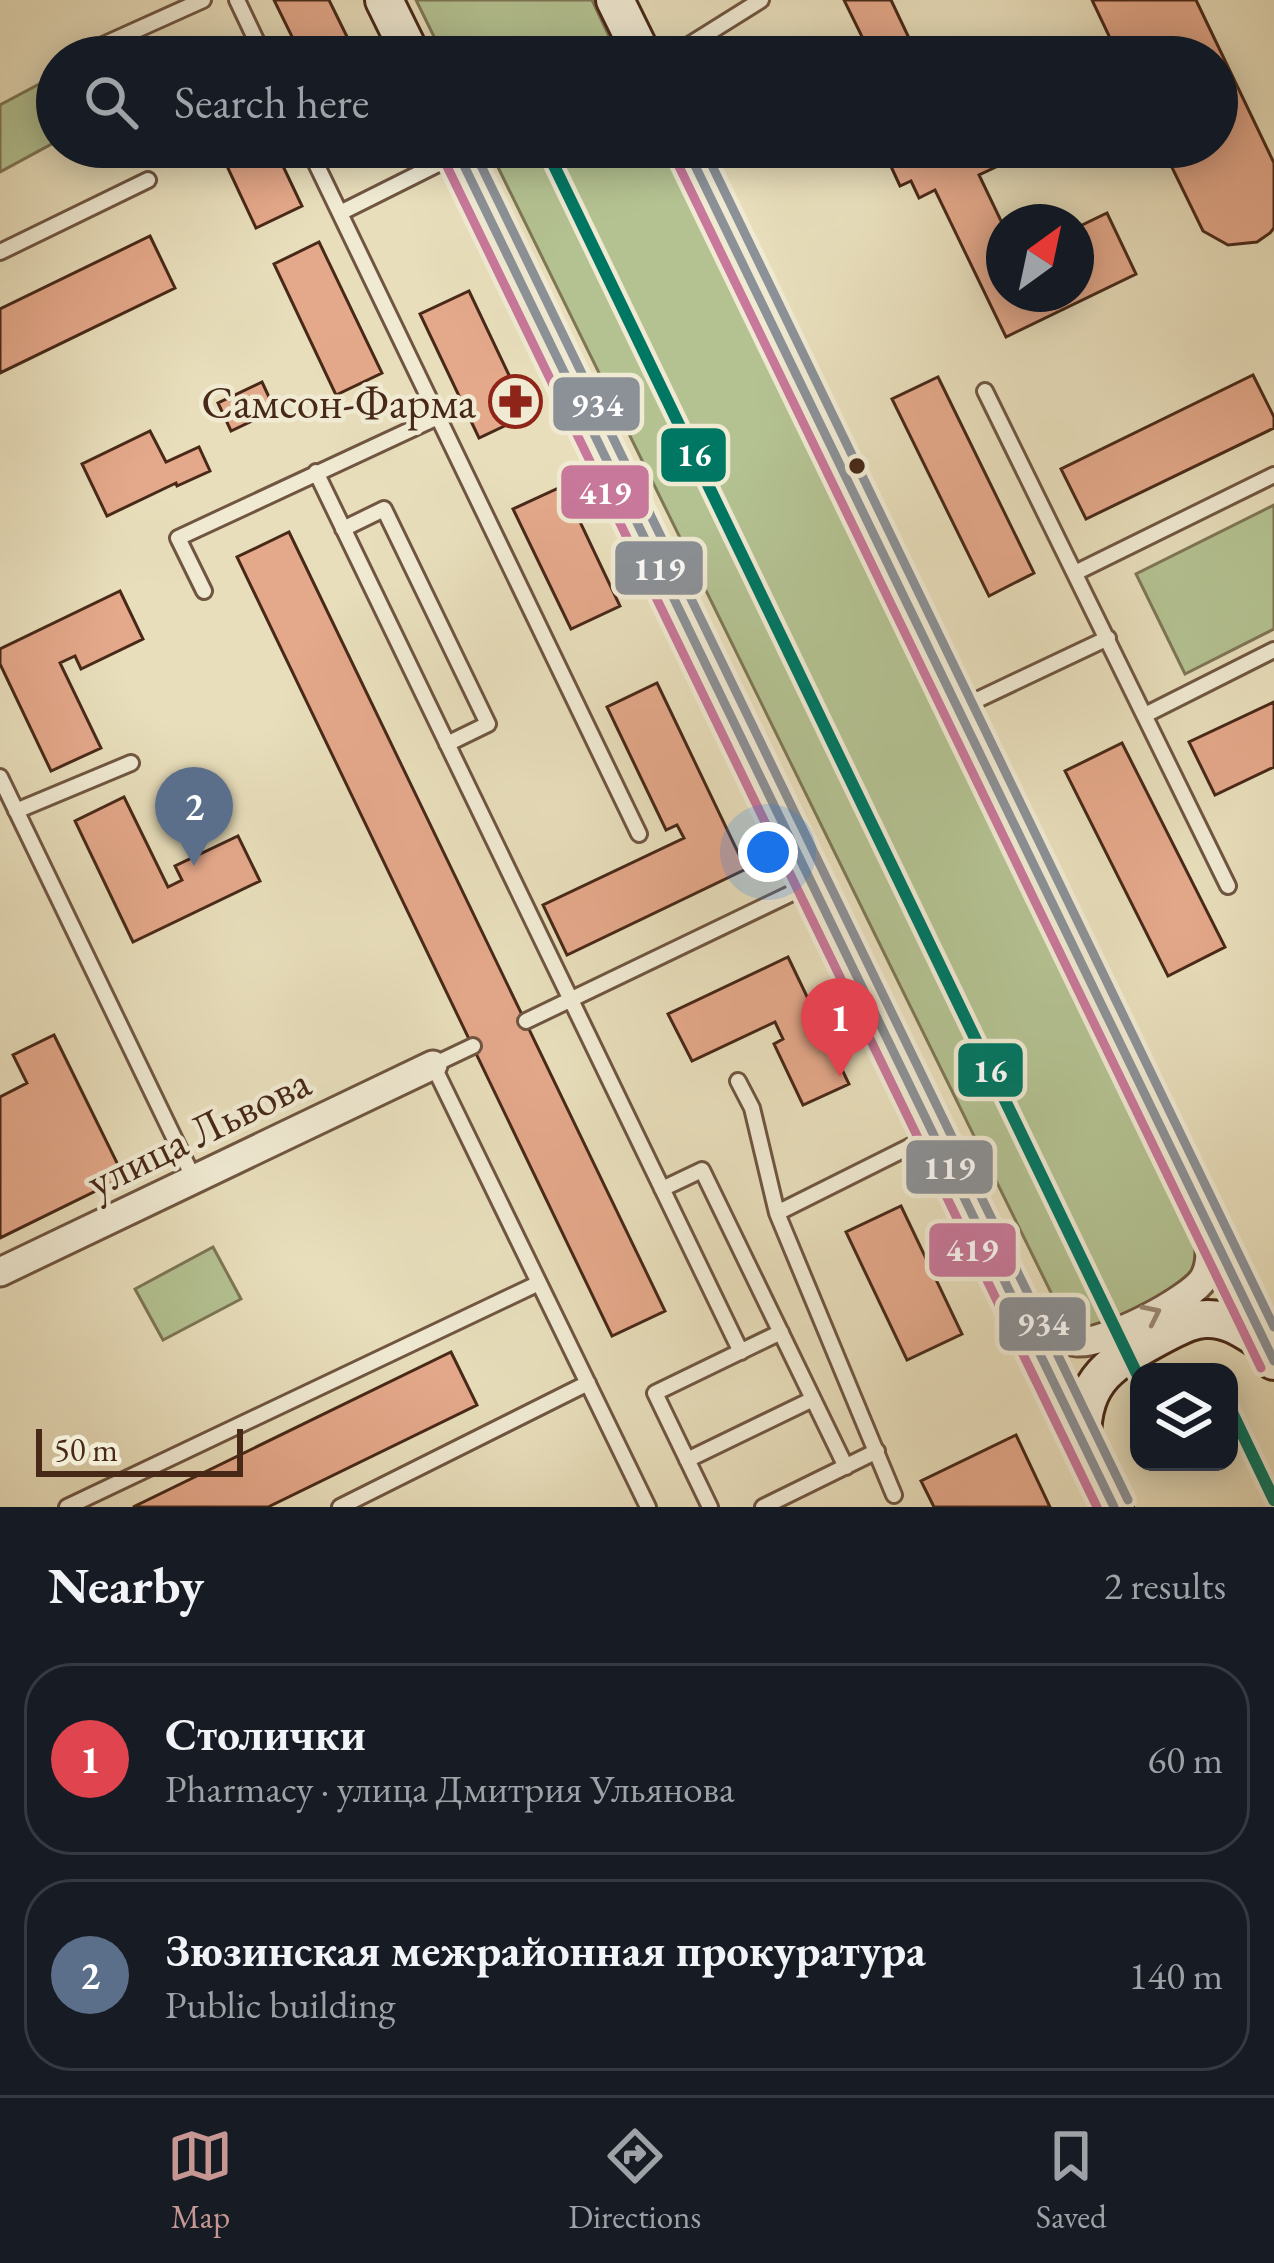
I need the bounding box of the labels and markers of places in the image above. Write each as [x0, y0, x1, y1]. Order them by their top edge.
place label: Самсон-Фарма [201, 373, 476, 431]
pharmacy icon: Самсон-Фарма [487, 374, 543, 430]
unlabelled marker [846, 455, 868, 477]
pin: 2 [155, 767, 233, 866]
pin: 1 [801, 978, 879, 1077]

